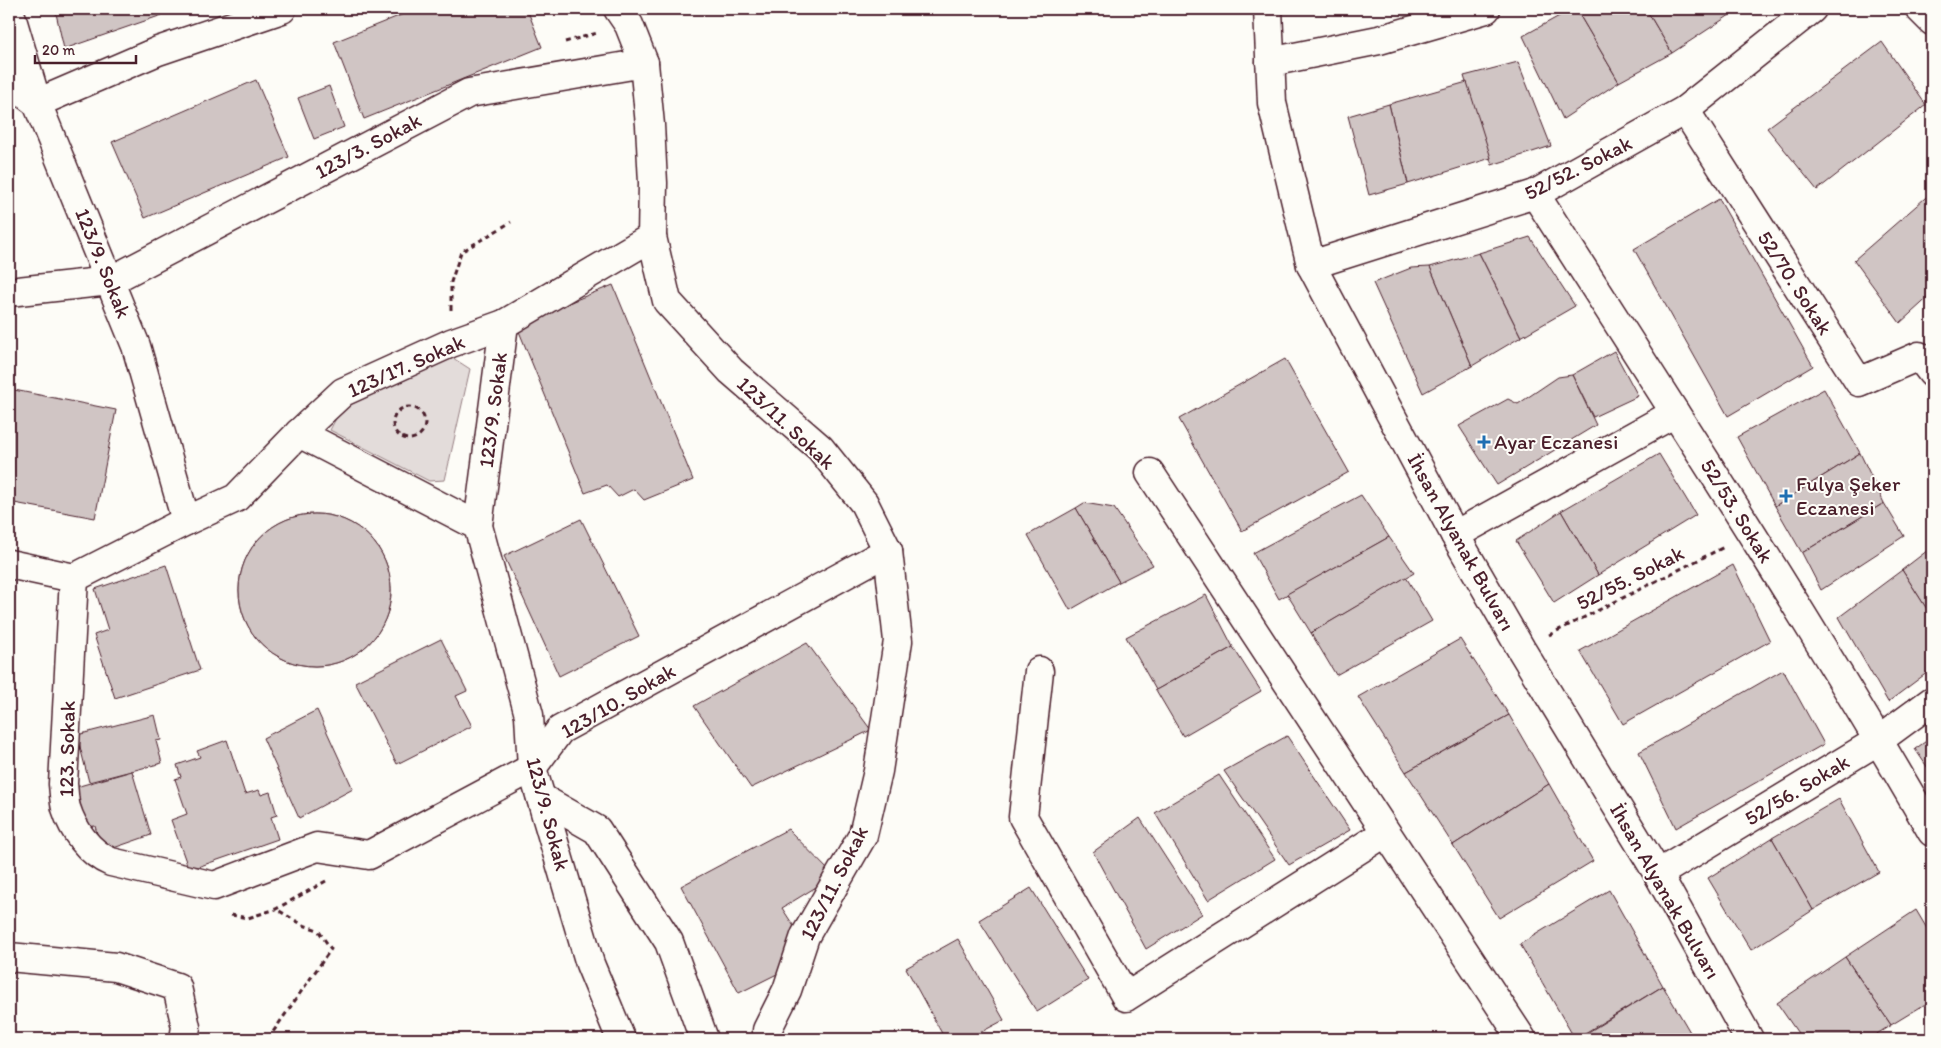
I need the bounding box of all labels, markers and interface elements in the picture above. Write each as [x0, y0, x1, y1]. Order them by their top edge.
scale bar [35, 32, 136, 64]
text: 20 m [42, 41, 76, 59]
street label: 123/3. Sokak [310, 107, 425, 184]
street label: 52/52. Sokak [1520, 130, 1636, 205]
street label: 123/9. Sokak [70, 204, 137, 322]
street label: 52/70. Sokak [1753, 226, 1838, 340]
street label: 123/17. Sokak [343, 328, 469, 403]
street label: 123/9. Sokak [473, 350, 512, 469]
street label: 123/11. Sokak [732, 371, 841, 475]
place label: Ayar Eczanesi [1494, 429, 1618, 454]
marker: Ayar Eczanesi [1478, 436, 1490, 448]
street label: İhsan Alyanak Bulvarı [1402, 449, 1521, 635]
street label: 52/53. Sokak [1696, 454, 1779, 568]
place label: Fulya Şeker Eczanesi [1796, 471, 1901, 520]
marker: Fulya Şeker Eczanesi [1780, 490, 1792, 502]
street label: 52/55. Sokak [1572, 540, 1688, 615]
street label: 123/10. Sokak [556, 658, 680, 743]
street label: 123. Sokak [53, 700, 80, 797]
street label: 52/56. Sokak [1740, 748, 1854, 831]
street label: 123/9. Sokak [521, 754, 576, 874]
street label: İhsan Alyanak Bulvarı [1605, 798, 1726, 983]
street label: 123/11. Sokak [794, 821, 873, 944]

